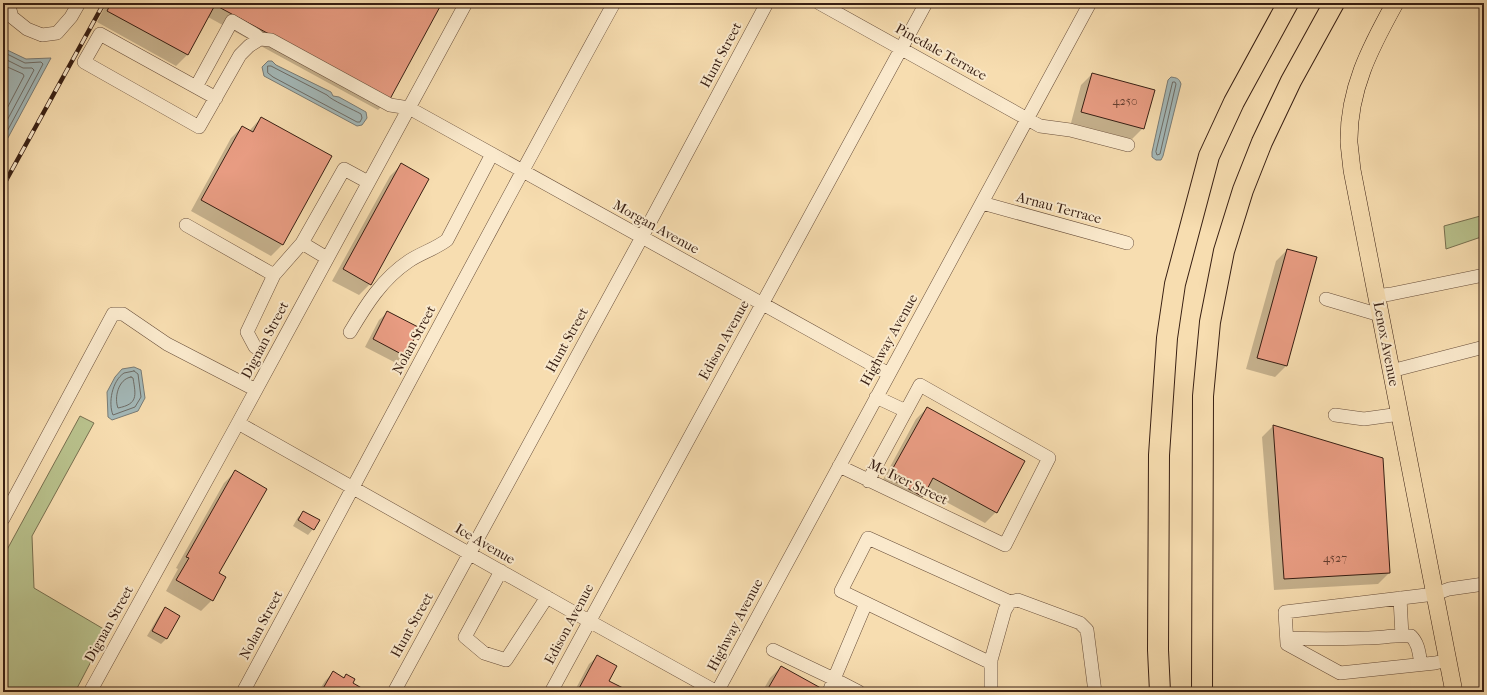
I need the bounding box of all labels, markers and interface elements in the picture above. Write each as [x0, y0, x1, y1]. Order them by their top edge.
street label: Hunt Street [697, 19, 745, 91]
street label: Pinedale Terrace [892, 20, 990, 84]
house number: 4250 [1112, 94, 1138, 108]
street label: Arnau Terrace [1014, 188, 1103, 228]
street label: Morgan Avenue [610, 196, 702, 258]
street label: Highway Avenue [857, 291, 921, 389]
street label: Edison Avenue [695, 297, 753, 383]
street label: Dignan Street [238, 298, 292, 382]
street label: Lenox Avenue [1369, 300, 1403, 388]
street label: Nolan Street [389, 303, 439, 377]
street label: Hunt Street [542, 304, 592, 376]
street label: Mc Iver Street [865, 455, 951, 509]
street label: Ice Avenue [452, 520, 518, 568]
house number: 4527 [1323, 551, 1347, 565]
street label: Highway Avenue [703, 576, 767, 674]
street label: Edison Avenue [541, 581, 597, 667]
street label: Dignan Street [81, 583, 137, 665]
street label: Nolan Street [236, 588, 286, 662]
street label: Hunt Street [387, 589, 437, 661]

